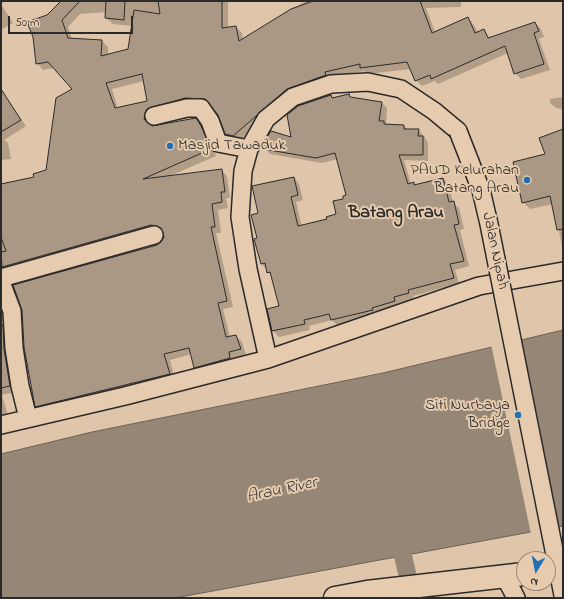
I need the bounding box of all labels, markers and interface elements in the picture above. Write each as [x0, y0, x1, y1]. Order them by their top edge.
scale bar [10, 8, 135, 34]
text: 50 m [15, 14, 39, 32]
place label: Masjid Tawaduk [178, 136, 286, 156]
marker: Masjid Tawaduk [165, 141, 175, 151]
place label: PAUD Kelurahan Batang Arau [411, 161, 519, 199]
marker: PAUD Kelurahan Batang Arau [522, 175, 532, 185]
district label: Batang Arau [348, 203, 444, 225]
street label: Jalan Nipah [476, 211, 512, 291]
place label: Siti Nurbaya Bridge [425, 396, 510, 434]
marker: Siti Nurbaya Bridge [513, 410, 523, 420]
water label: Arau River [245, 474, 319, 508]
north arrow [516, 551, 556, 591]
text: N [529, 573, 539, 590]

